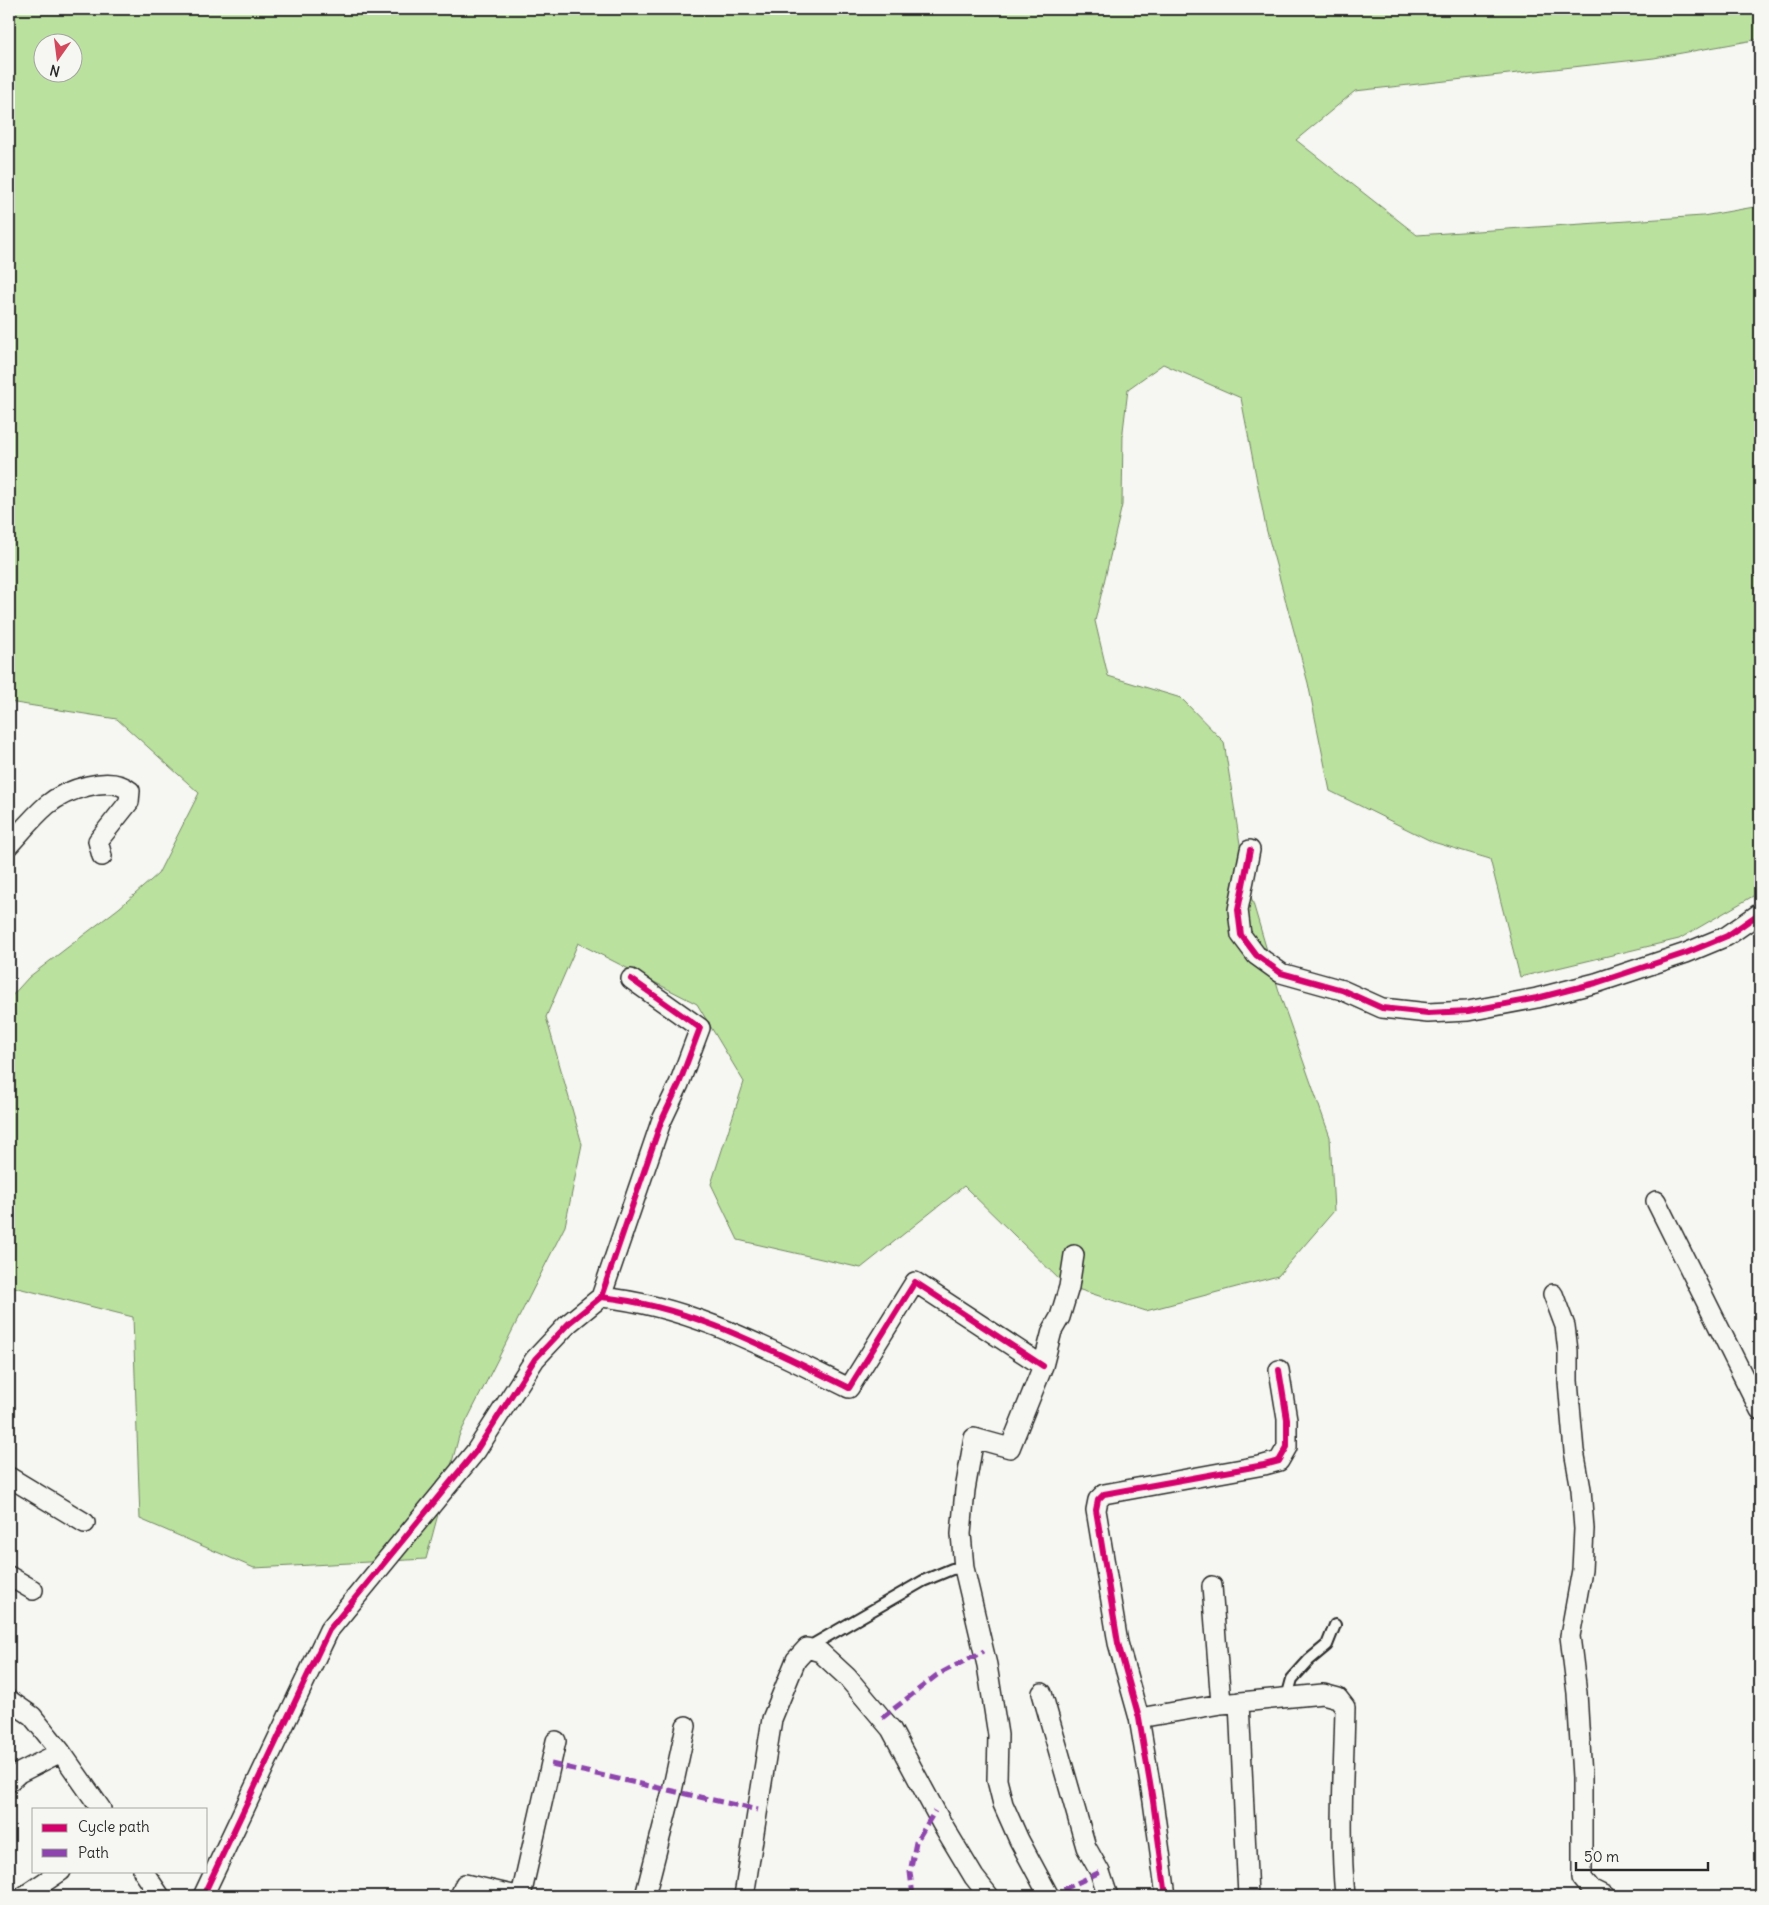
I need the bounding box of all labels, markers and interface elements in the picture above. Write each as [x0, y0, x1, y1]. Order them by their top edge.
north arrow [32, 32, 82, 82]
text: N [48, 61, 62, 81]
legend [32, 1808, 208, 1872]
text: Cycle path [78, 1817, 150, 1836]
scale bar [1576, 1840, 1709, 1872]
text: Path [78, 1843, 109, 1862]
text: 50 m [1584, 1847, 1619, 1866]

